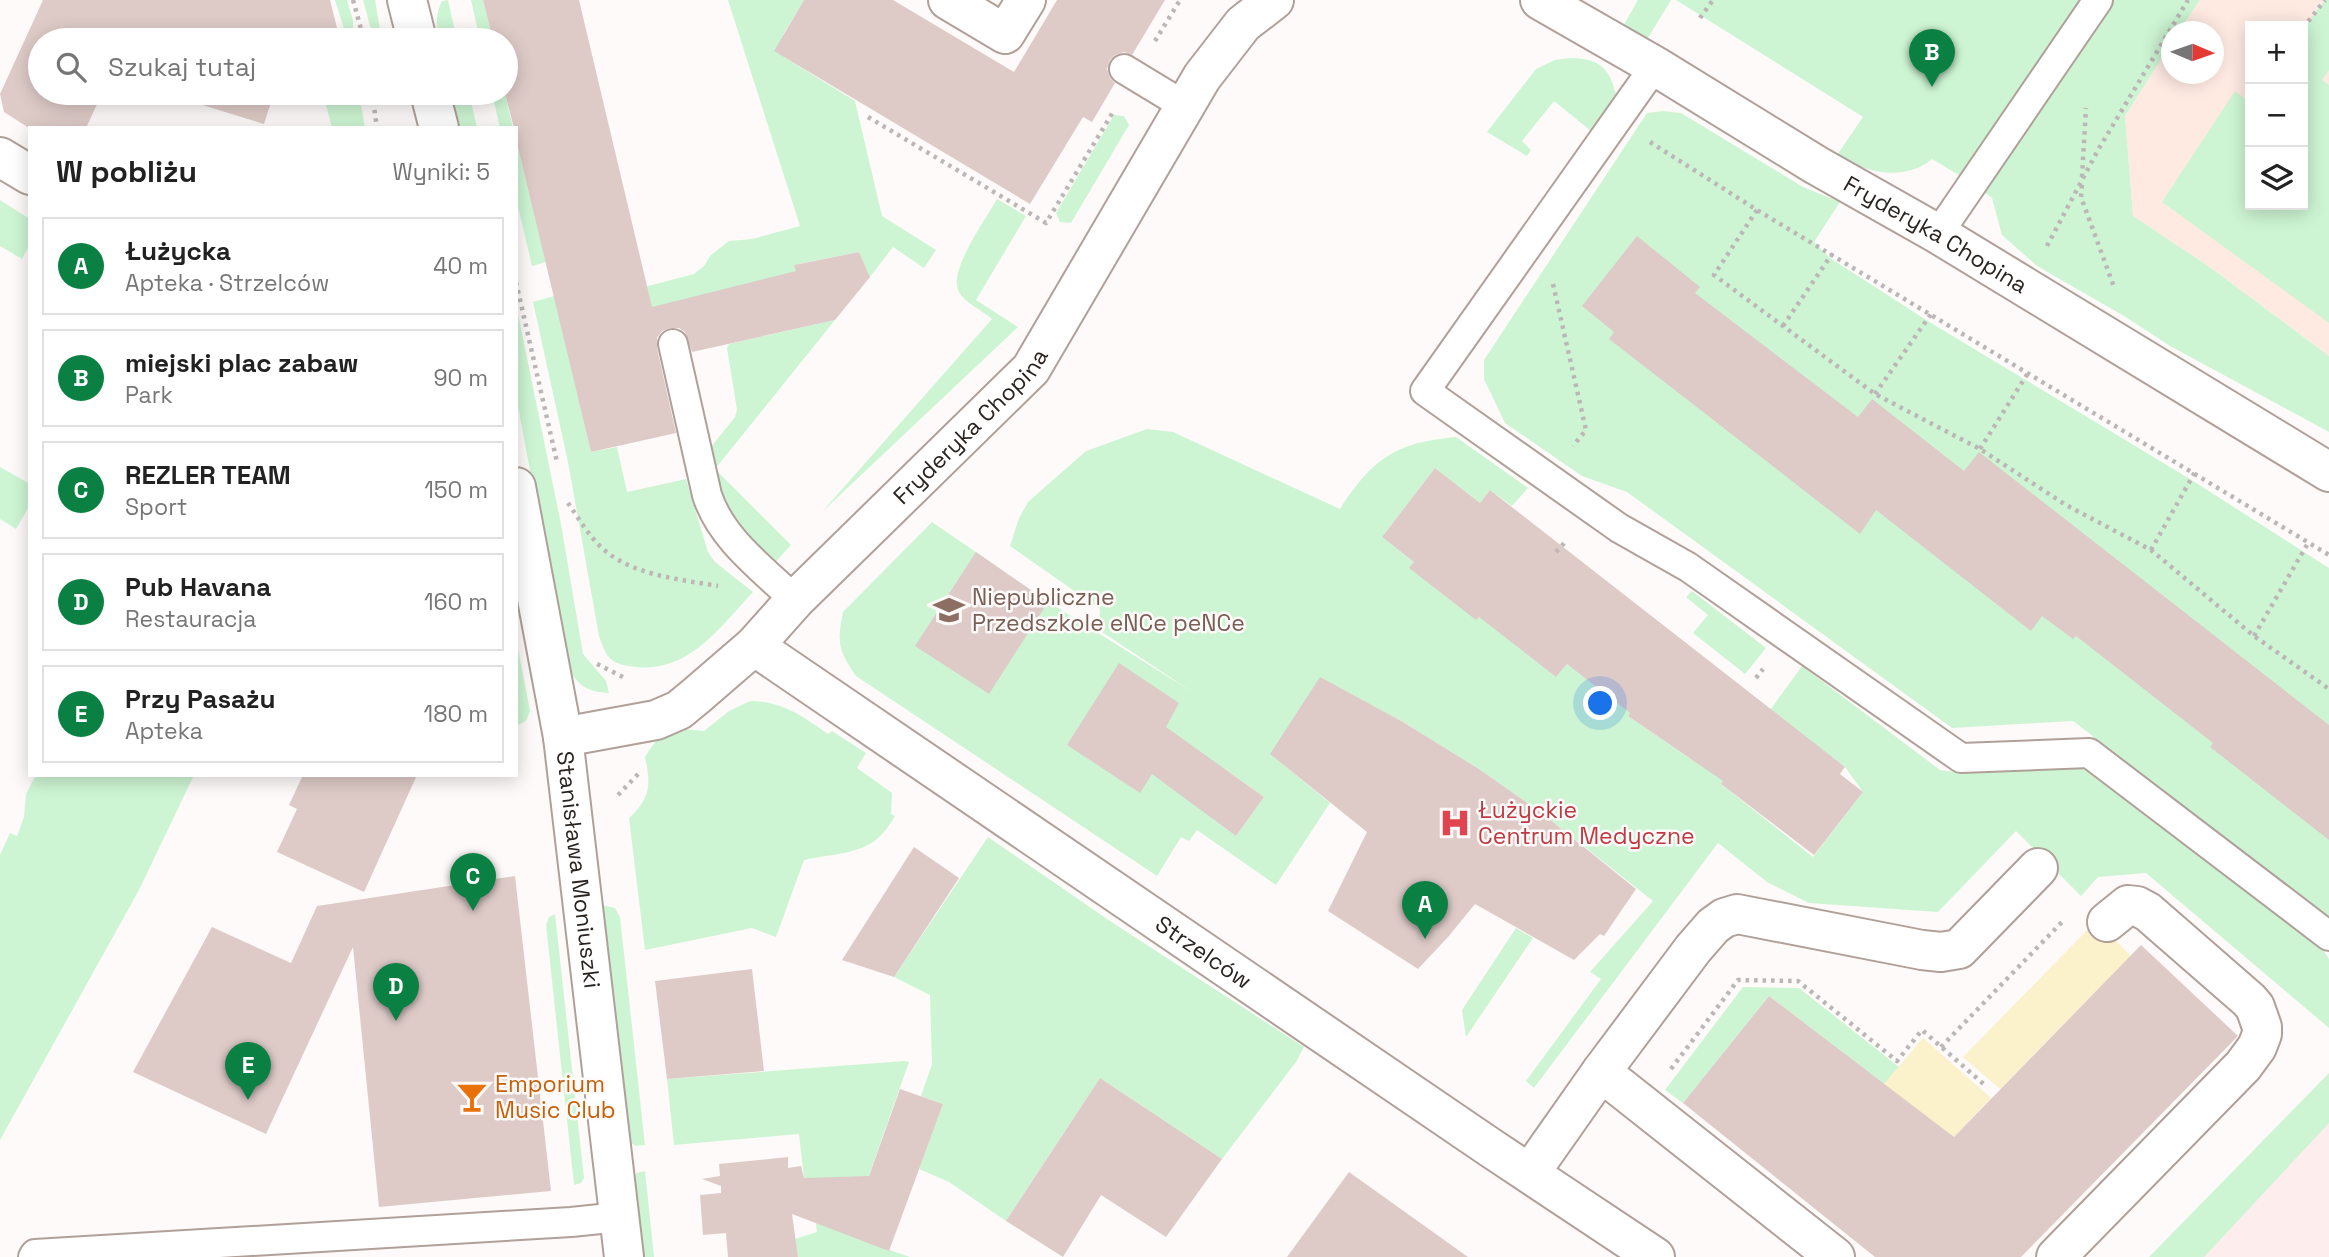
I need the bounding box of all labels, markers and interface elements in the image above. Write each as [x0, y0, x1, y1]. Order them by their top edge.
north arrow [2161, 21, 2224, 84]
map controls [2245, 21, 2308, 210]
button: + [2245, 21, 2308, 84]
search box [28, 28, 518, 105]
pin: B [1909, 29, 1955, 87]
icon: search [52, 48, 90, 86]
text: Szukaj tutaj [108, 50, 256, 84]
button: − [2245, 84, 2308, 147]
button: layers [2245, 147, 2308, 210]
text: W pobliżu [56, 152, 197, 191]
text: Wyniki: 5 [393, 157, 490, 187]
street label: Fryderyka Chopina [1838, 169, 2033, 300]
text: Łużycka [125, 234, 231, 268]
text: A [74, 251, 88, 281]
text: 40 m [433, 251, 488, 281]
text: Apteka · Strzelców [125, 268, 329, 298]
street label: Fryderyka Chopina [887, 343, 1055, 511]
text: miejski plac zabaw [125, 346, 358, 380]
text: B [73, 363, 89, 393]
text: 90 m [433, 363, 488, 393]
text: Park [125, 380, 173, 410]
text: REZLER TEAM [125, 458, 291, 492]
text: C [74, 475, 88, 505]
text: 150 m [424, 475, 488, 505]
text: Sport [125, 492, 187, 522]
text: Pub Havana [125, 570, 271, 604]
place label: Niepubliczne Przedszkole eNCe peNCe [972, 582, 1245, 638]
text: D [73, 587, 89, 617]
text: 160 m [424, 587, 488, 617]
school or university icon: Niepubliczne Przedszkole eNCe peNCe [932, 593, 966, 627]
text: Restauracja [125, 604, 256, 634]
text: Przy Pasażu [125, 682, 276, 716]
your location [1583, 686, 1617, 720]
text: E [75, 699, 87, 729]
text: 180 m [424, 699, 488, 729]
text: Apteka [125, 716, 203, 746]
street label: Stanisława Moniuszki [550, 749, 607, 990]
place label: Łużyckie Centrum Medyczne [1478, 795, 1695, 851]
hospital icon: Łużyckie Centrum Medyczne [1438, 806, 1472, 840]
pin: C [450, 853, 496, 911]
pin: A [1402, 881, 1448, 939]
street label: Strzelców [1150, 909, 1258, 996]
pin: D [373, 963, 419, 1021]
pin: E [225, 1042, 271, 1100]
place label: Emporium Music Club [495, 1069, 616, 1125]
bar icon: Emporium Music Club [455, 1080, 489, 1114]

